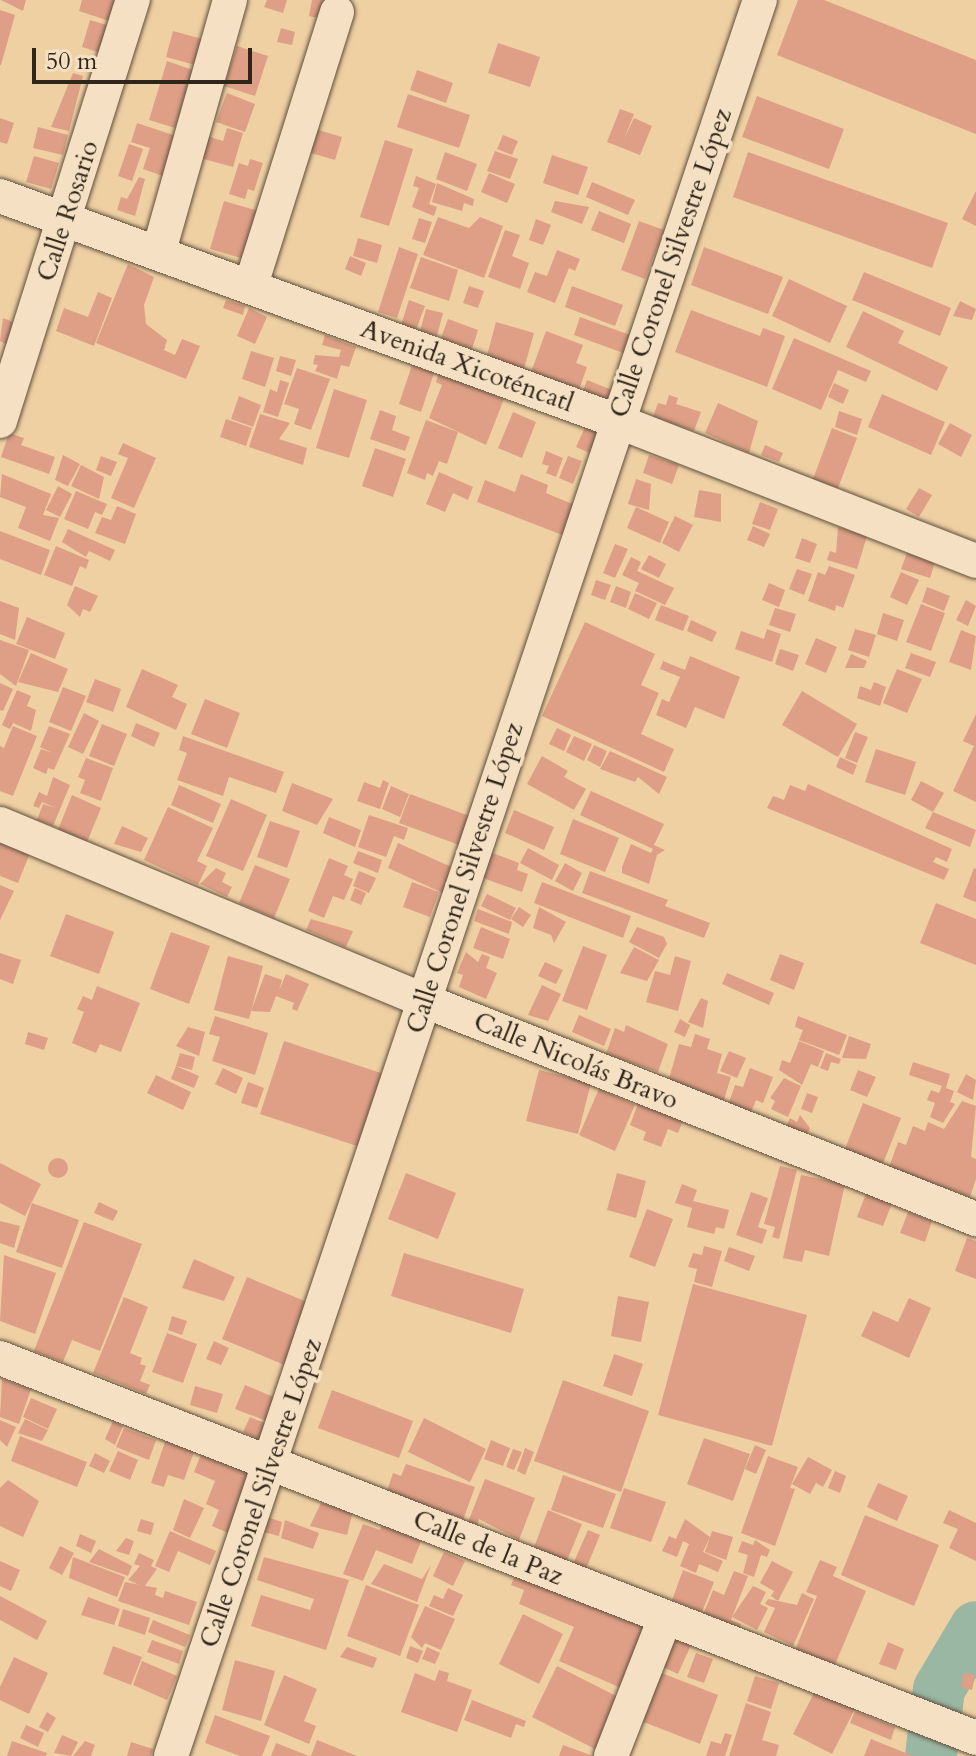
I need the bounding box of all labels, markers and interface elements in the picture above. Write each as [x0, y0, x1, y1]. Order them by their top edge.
scale bar [36, 32, 256, 82]
text: 50 m [46, 45, 97, 78]
street label: Calle Coronel Silvestre López [603, 104, 739, 422]
street label: Calle Rosario [31, 137, 105, 285]
street label: Avenida Xicoténcatl [356, 313, 578, 419]
street label: Calle Coronel Silvestre López [400, 719, 530, 1037]
street label: Calle Nicolás Bravo [469, 1006, 683, 1116]
street label: Calle Coronel Silvestre López [193, 1334, 329, 1652]
street label: Calle de la Paz [409, 1504, 567, 1592]

